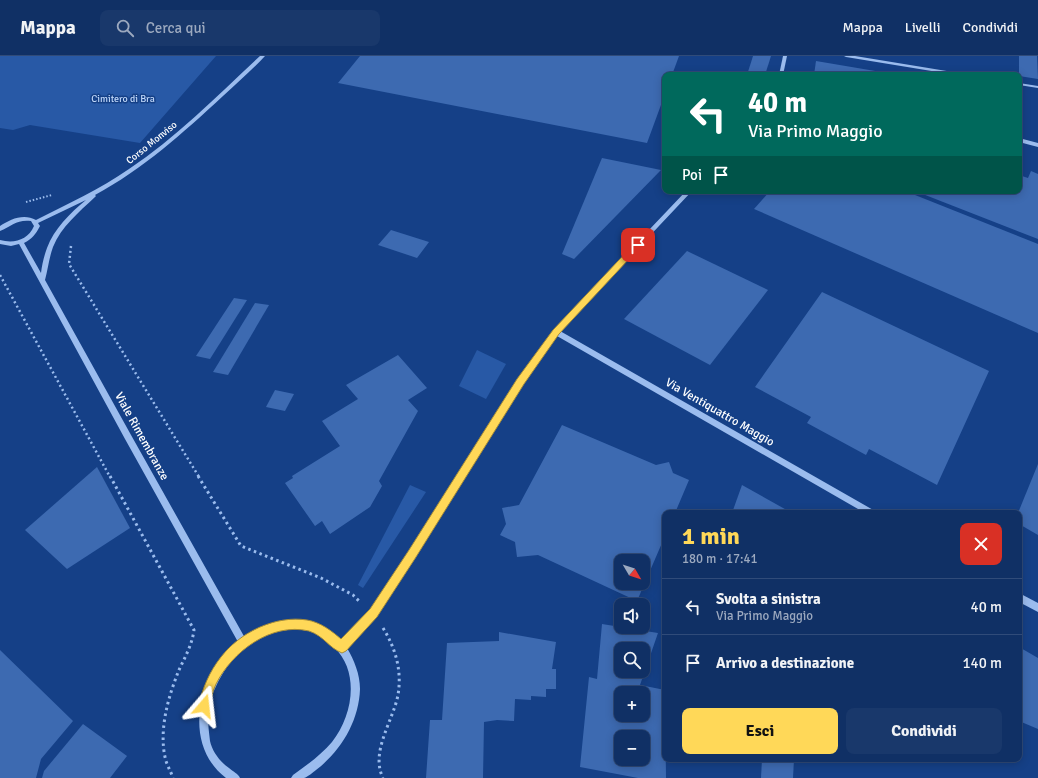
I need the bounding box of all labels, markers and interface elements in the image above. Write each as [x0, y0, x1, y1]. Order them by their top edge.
search box [100, 10, 380, 46]
text: Mappa [20, 16, 76, 40]
icon: search [114, 17, 136, 39]
text: Cerca qui [146, 19, 206, 37]
text: Mappa [843, 19, 883, 36]
text: Livelli [905, 19, 941, 36]
text: Condividi [963, 19, 1018, 36]
text: 40 m [748, 86, 807, 120]
icon: left [682, 88, 734, 140]
park label: Cimitero di Bra [91, 93, 155, 105]
street label: Corso Monviso [124, 119, 179, 167]
text: Via Primo Maggio [748, 120, 883, 142]
icon: arrive [710, 164, 732, 186]
text: Poi [682, 166, 702, 184]
pin [621, 228, 655, 262]
icon: arrive [627, 234, 649, 256]
street label: Via Ventiquattro Maggio [663, 375, 777, 450]
street label: Viale Rimembranze [111, 390, 172, 483]
text: 1 min [682, 521, 740, 551]
button: close [960, 523, 1002, 565]
text: 180 m · 17:41 [682, 551, 758, 567]
north arrow [614, 554, 650, 590]
map controls [614, 554, 650, 766]
text: Svolta a sinistra [716, 590, 821, 608]
icon: left [682, 596, 704, 618]
button: sound [614, 598, 650, 634]
text: 40 m [971, 598, 1002, 616]
text: Via Primo Maggio [716, 608, 813, 624]
button: search [614, 642, 650, 678]
icon: arrive [682, 652, 704, 674]
text: Arrivo a destinazione [716, 654, 854, 672]
text: 140 m [962, 654, 1002, 672]
position arrow [183, 685, 225, 727]
button: + [614, 686, 650, 722]
button: Esci [682, 708, 838, 754]
button: Condividi [846, 708, 1002, 754]
button: − [614, 730, 650, 766]

